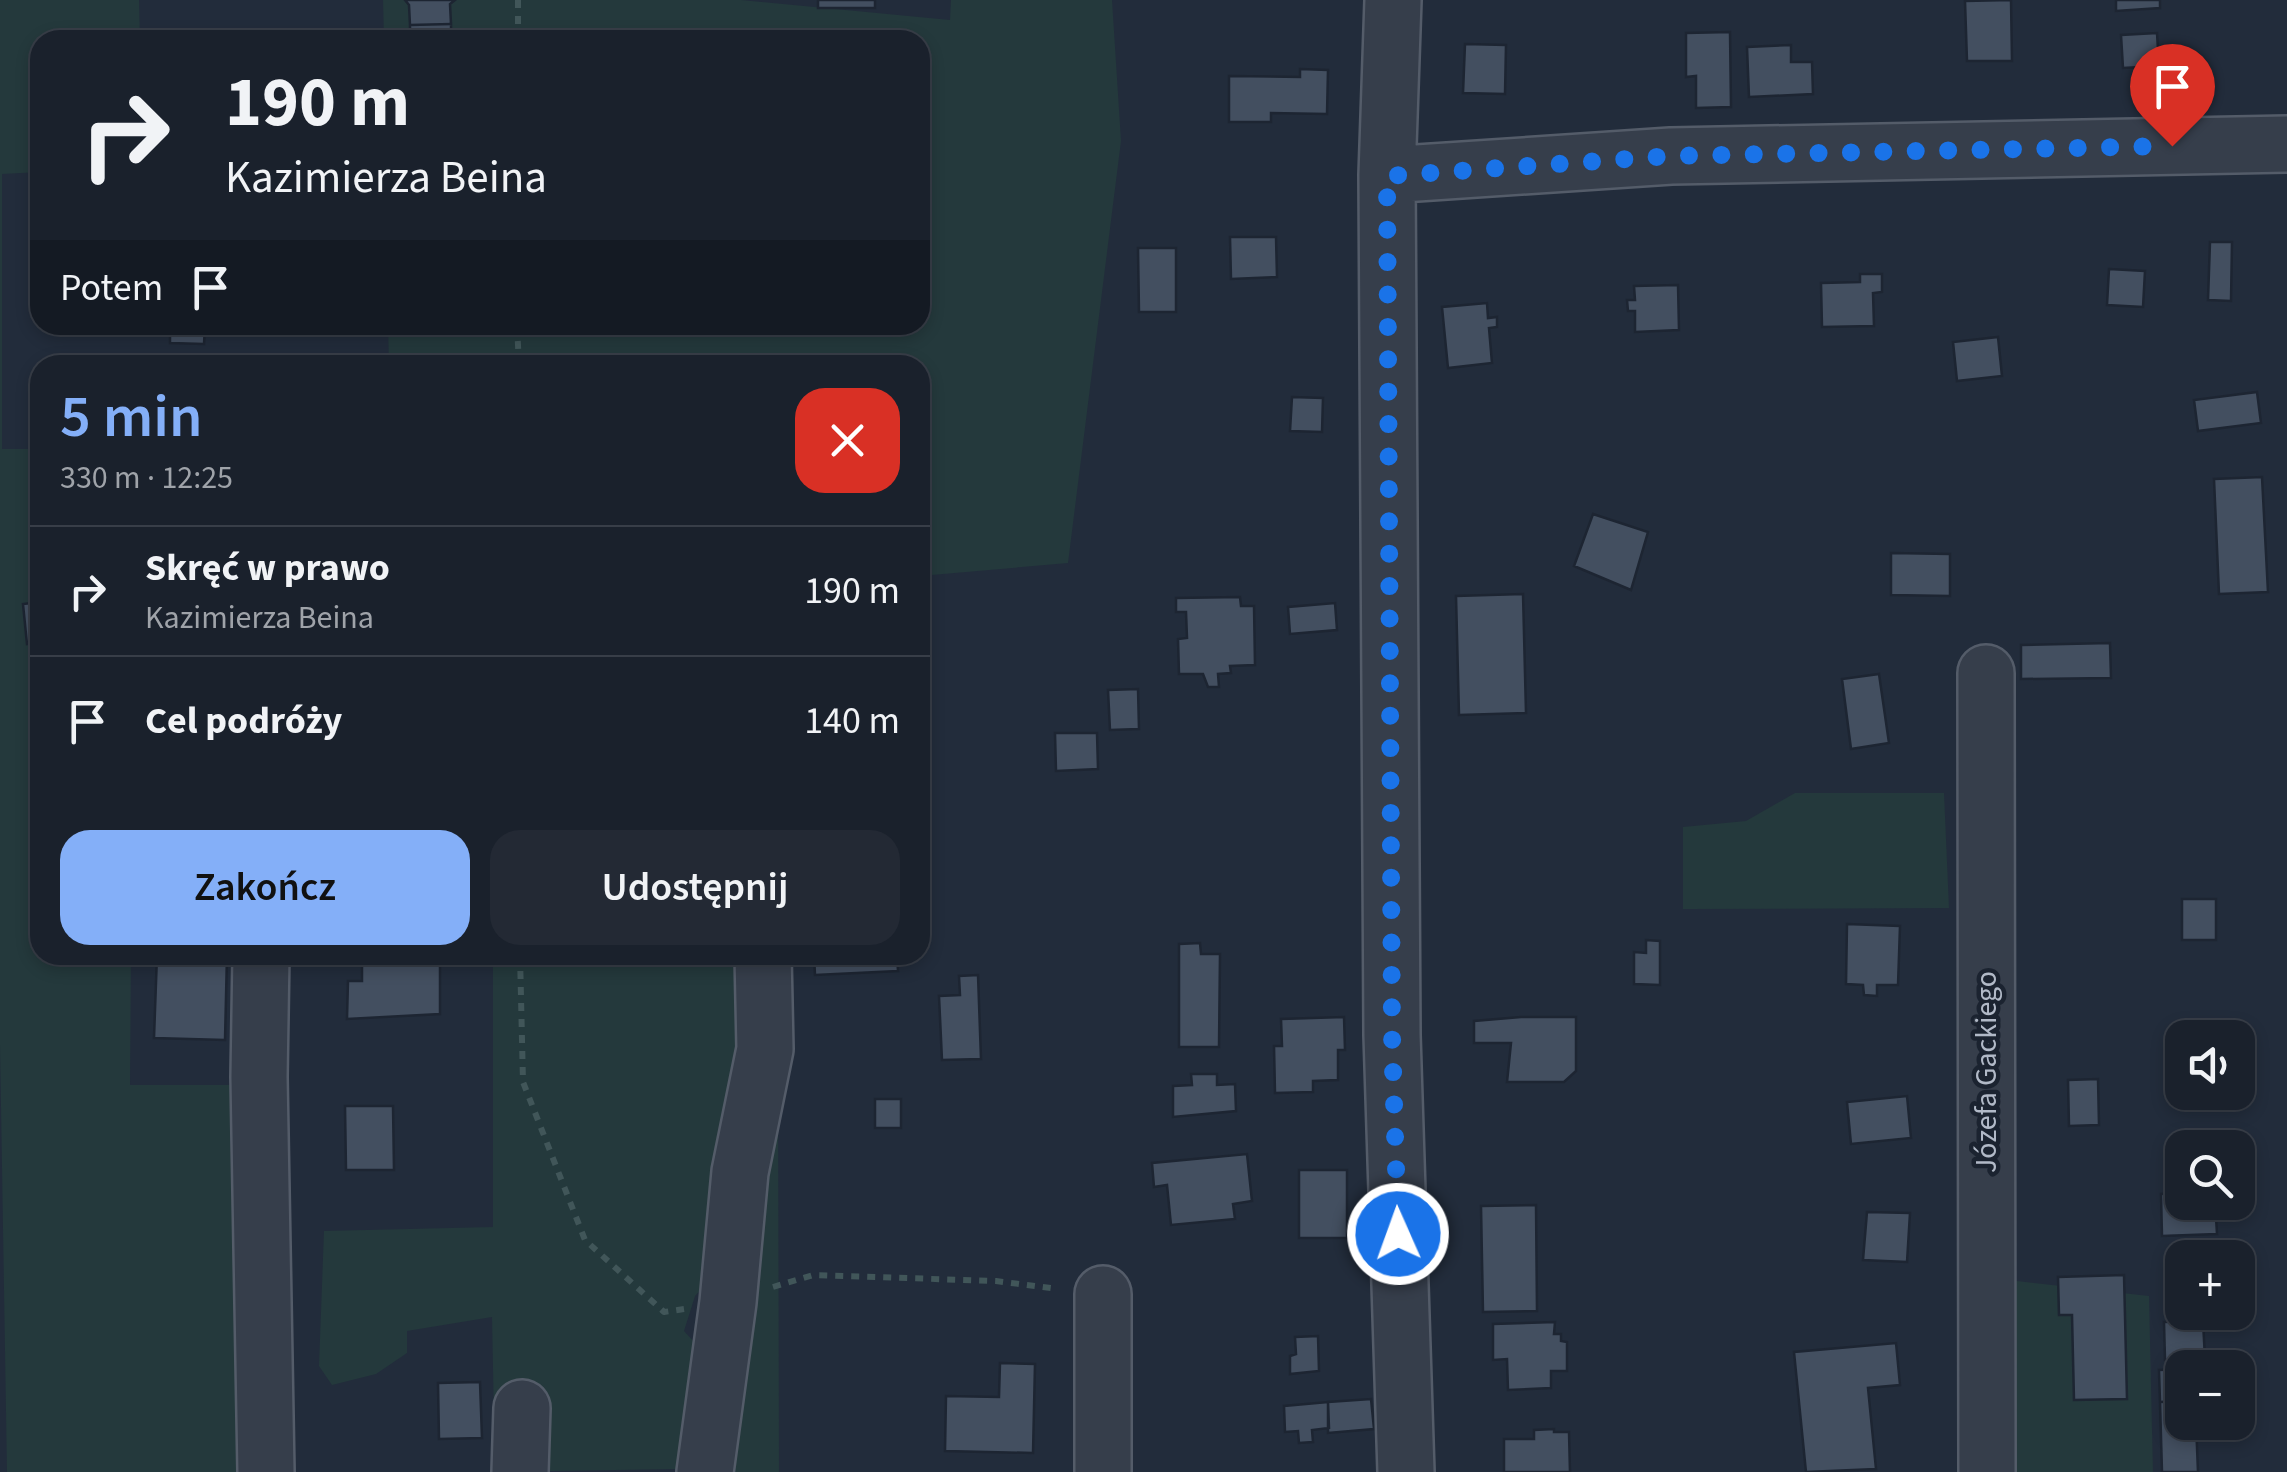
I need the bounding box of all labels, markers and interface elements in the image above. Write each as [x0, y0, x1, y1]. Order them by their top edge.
pin [2130, 44, 2215, 147]
text: 190 m [225, 53, 410, 153]
icon: arrive [2145, 59, 2200, 114]
icon: right [60, 70, 190, 200]
text: Kazimierza Beina [225, 146, 547, 210]
icon: arrive [183, 260, 238, 315]
text: Potem [60, 261, 163, 315]
text: 5 min [60, 375, 203, 460]
button: close [795, 388, 900, 493]
text: 330 m · 12:25 [60, 455, 233, 501]
text: Skręć w prawo [145, 541, 390, 595]
icon: right [60, 564, 115, 619]
text: 190 m [804, 564, 900, 618]
text: Kazimierza Beina [145, 595, 374, 641]
icon: arrive [60, 694, 115, 749]
text: Cel podróży [145, 694, 342, 748]
text: 140 m [804, 694, 900, 748]
button: Zakończ [60, 830, 470, 945]
button: Udostępnij [490, 830, 900, 945]
street label: Józefa Gackiego [1965, 971, 2008, 1173]
map controls [2165, 1020, 2255, 1440]
button: sound [2165, 1020, 2255, 1110]
button: search [2165, 1130, 2255, 1220]
position arrow [1346, 1182, 1450, 1286]
button: + [2165, 1240, 2255, 1330]
button: − [2165, 1350, 2255, 1440]

